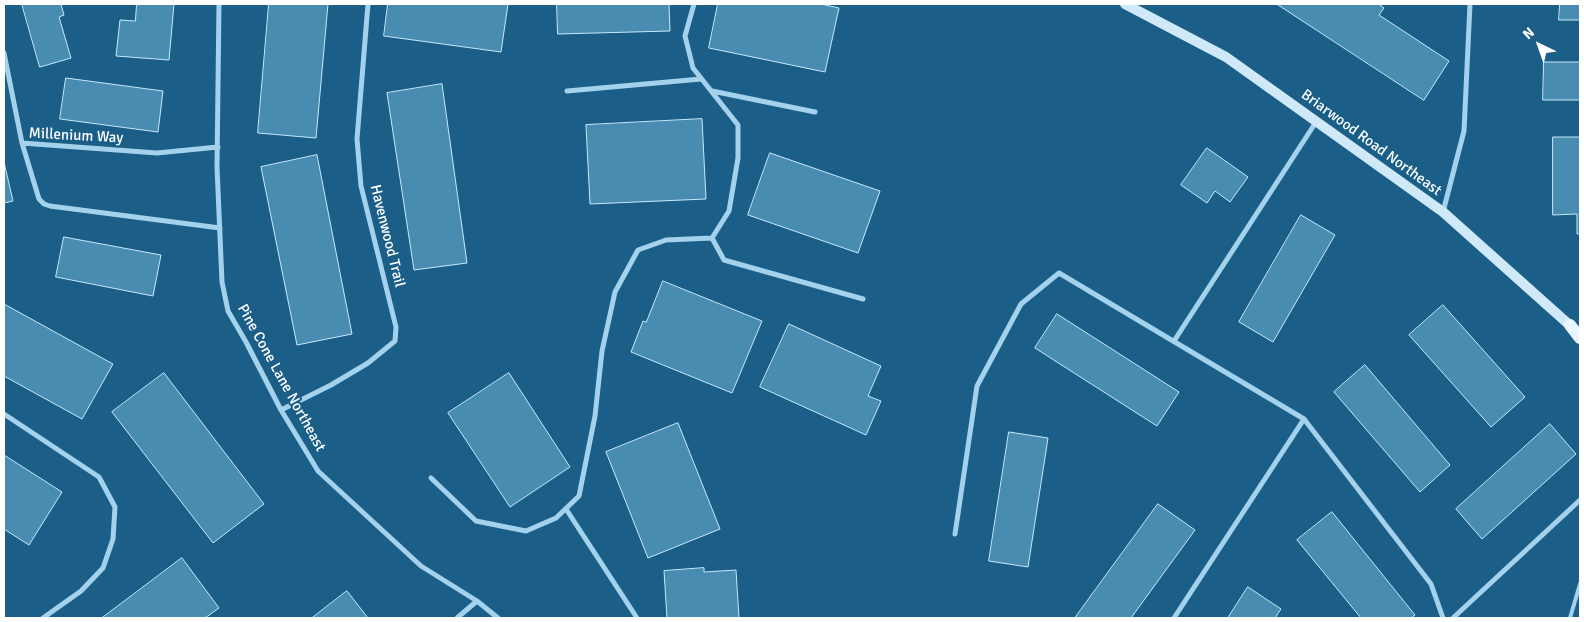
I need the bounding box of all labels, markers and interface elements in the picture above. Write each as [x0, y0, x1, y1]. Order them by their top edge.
north arrow [1514, 20, 1564, 70]
text: N [1519, 24, 1538, 43]
street label: Briarwood Road Northeast [1297, 86, 1445, 200]
street label: Millenium Way [28, 125, 124, 147]
street label: Havenwood Trail [366, 183, 408, 289]
street label: Pine Cone Lane Northeast [233, 301, 329, 455]

